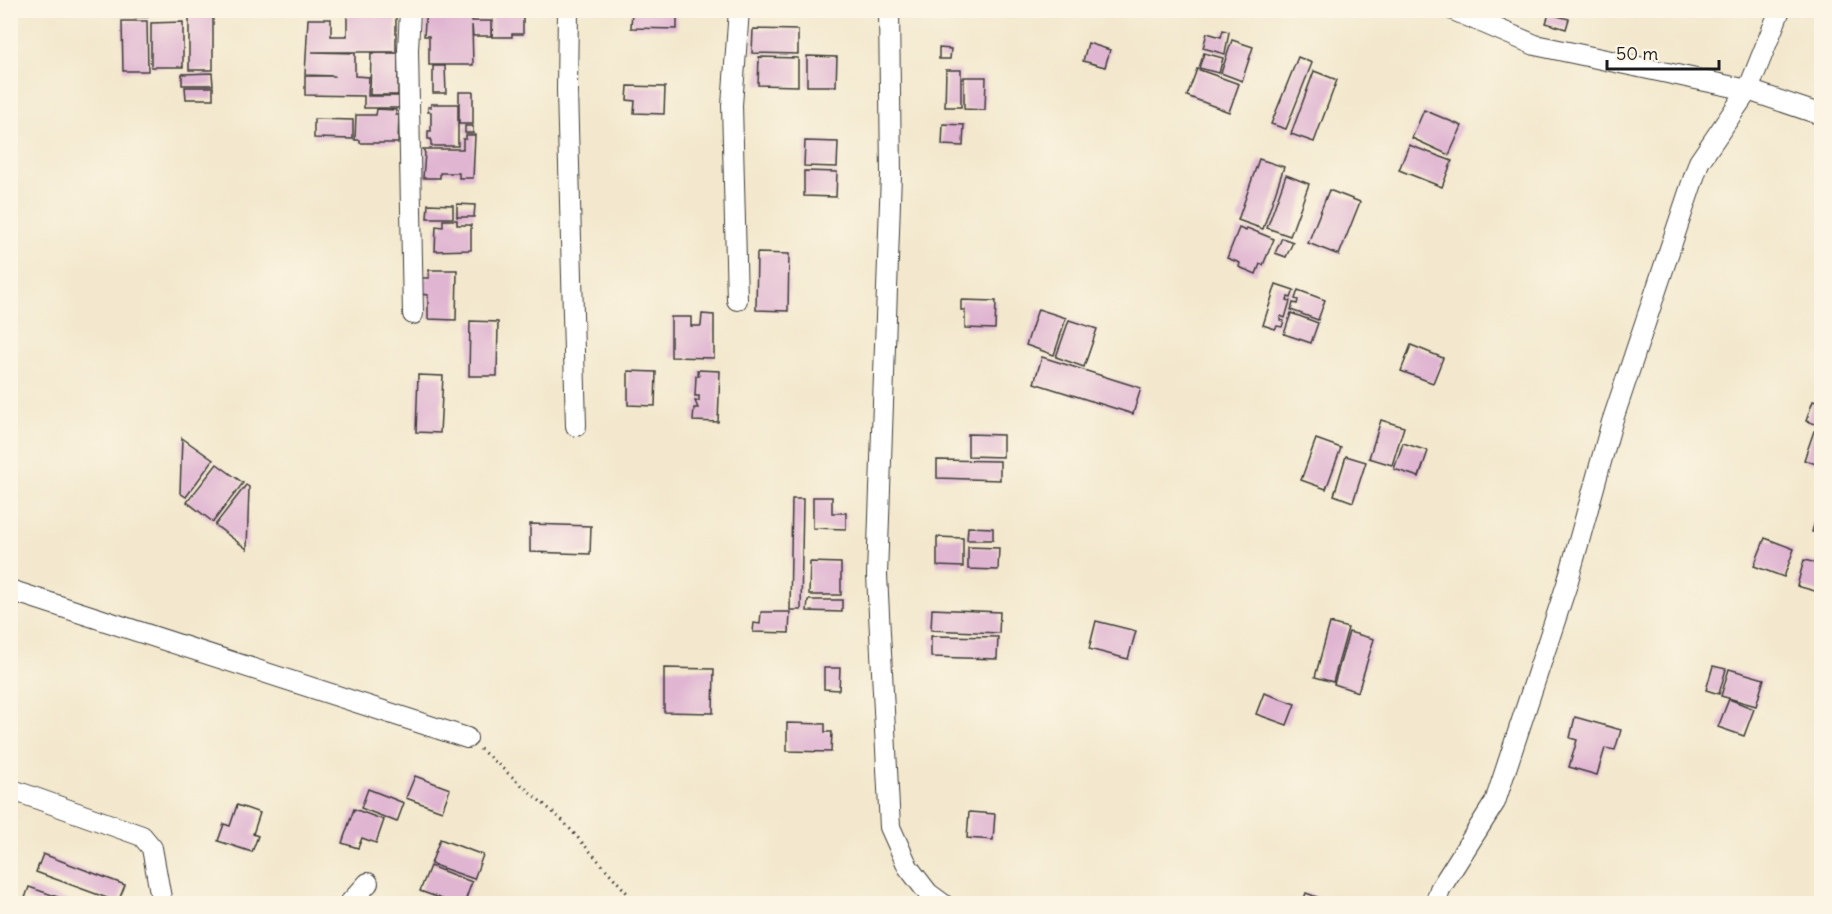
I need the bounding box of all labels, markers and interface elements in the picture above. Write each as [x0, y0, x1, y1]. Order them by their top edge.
scale bar [1607, 33, 1720, 71]
text: 50 m [1616, 42, 1658, 65]

